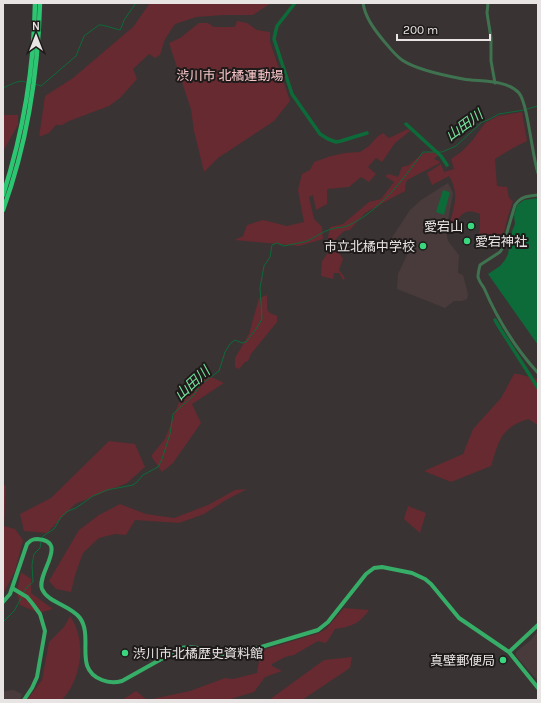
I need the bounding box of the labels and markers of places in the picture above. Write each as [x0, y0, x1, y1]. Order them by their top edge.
place label: 愛宕山 [424, 219, 463, 234]
marker: 愛宕山 [466, 221, 476, 231]
place label: 愛宕神社 [475, 234, 527, 249]
marker: 愛宕神社 [462, 236, 472, 246]
place label: 市立北橘中学校 [324, 239, 415, 254]
marker: 市立北橘中学校 [418, 241, 428, 251]
place label: 渋川市北橘歴史資料館 [133, 646, 263, 661]
marker: 渋川市北橘歴史資料館 [120, 648, 130, 658]
place label: 真壁郵便局 [430, 653, 495, 668]
marker: 真壁郵便局 [498, 655, 508, 665]

